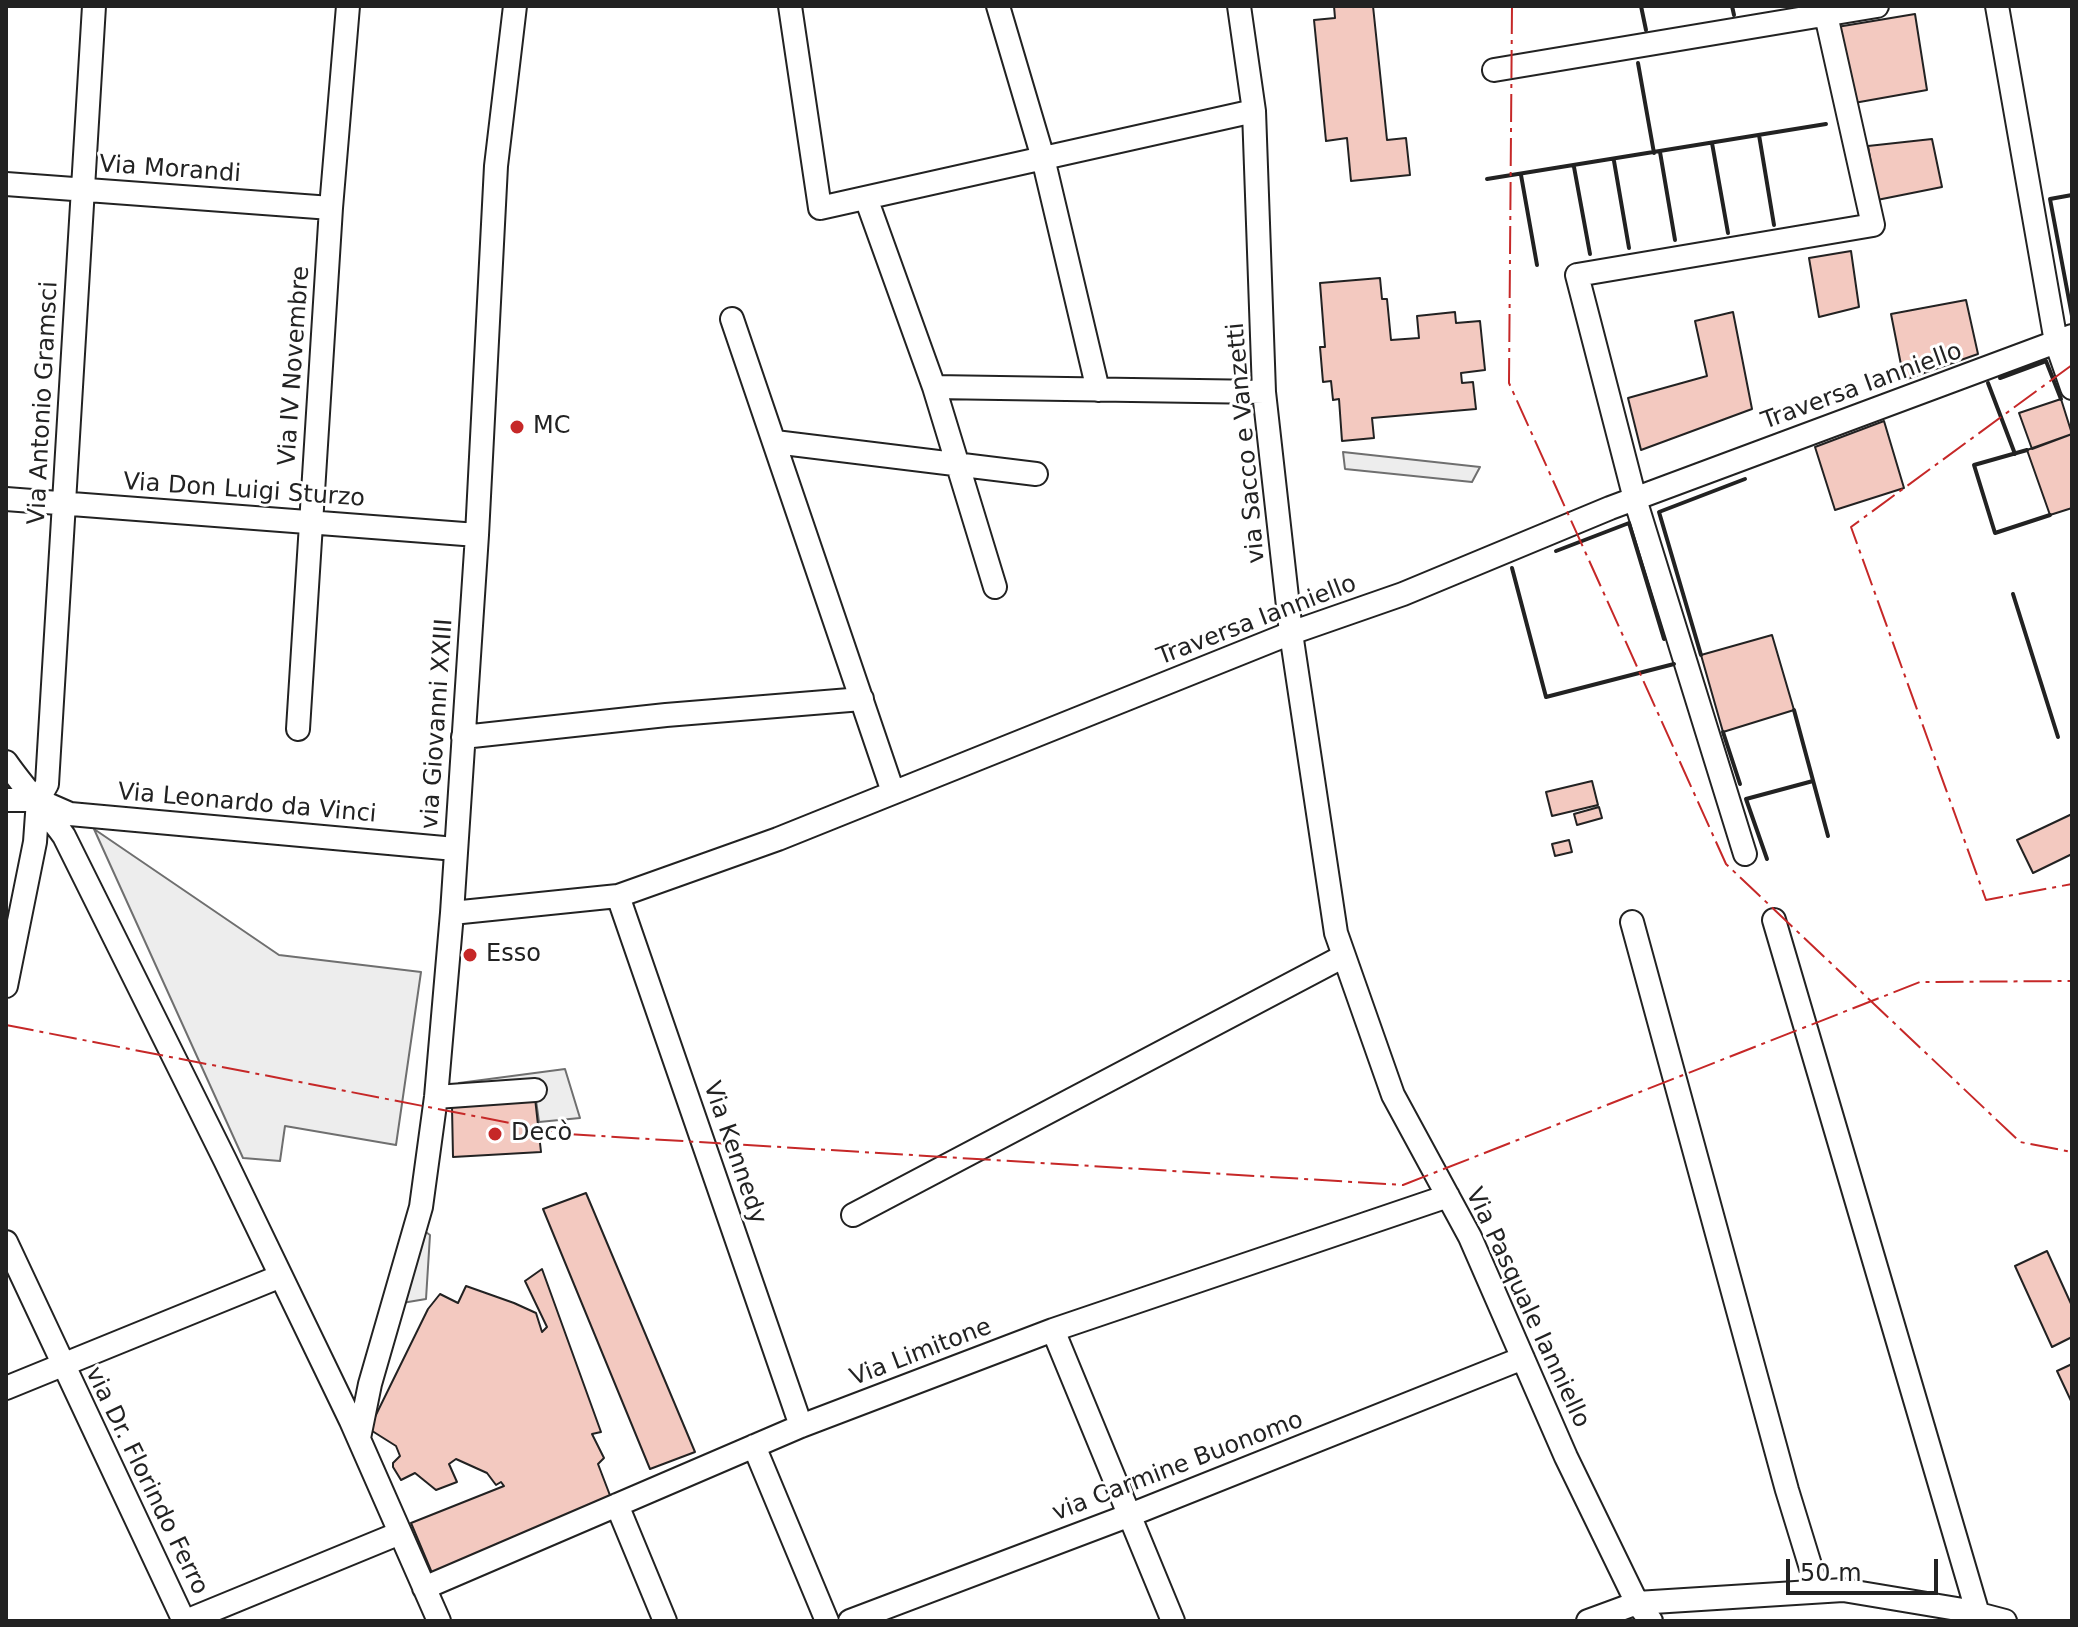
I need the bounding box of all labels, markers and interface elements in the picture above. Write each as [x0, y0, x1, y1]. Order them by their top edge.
street label: Via Morandi [98, 151, 242, 189]
street label: Via IV Novembre [274, 265, 316, 467]
street label: Via Antonio Gramsci [23, 281, 65, 525]
street label: via Sacco e Vanzetti [1222, 321, 1272, 565]
street label: Traversa Ianniello [1758, 337, 1966, 437]
place label: MC [533, 413, 570, 441]
marker: MC [508, 418, 526, 436]
street label: Via Don Luigi Sturzo [122, 468, 366, 514]
street label: Traversa Ianniello [1153, 570, 1361, 672]
street label: via Giovanni XXIII [416, 618, 460, 830]
street label: Via Leonardo da Vinci [117, 778, 377, 830]
place label: Esso [486, 941, 541, 969]
marker: Esso [461, 946, 479, 964]
street label: Via Kennedy [696, 1078, 772, 1228]
place label: Decò [511, 1120, 572, 1148]
marker: Decò [486, 1125, 504, 1143]
street label: Via Pasquale Ianniello [1459, 1183, 1595, 1433]
street label: Via Limitone [846, 1313, 996, 1393]
street label: via Dr. Florindo Ferro [78, 1362, 214, 1600]
street label: via Carmine Buonomo [1049, 1406, 1307, 1528]
scale bar [1790, 1543, 1942, 1593]
text: 50 m [1800, 1559, 1862, 1587]

